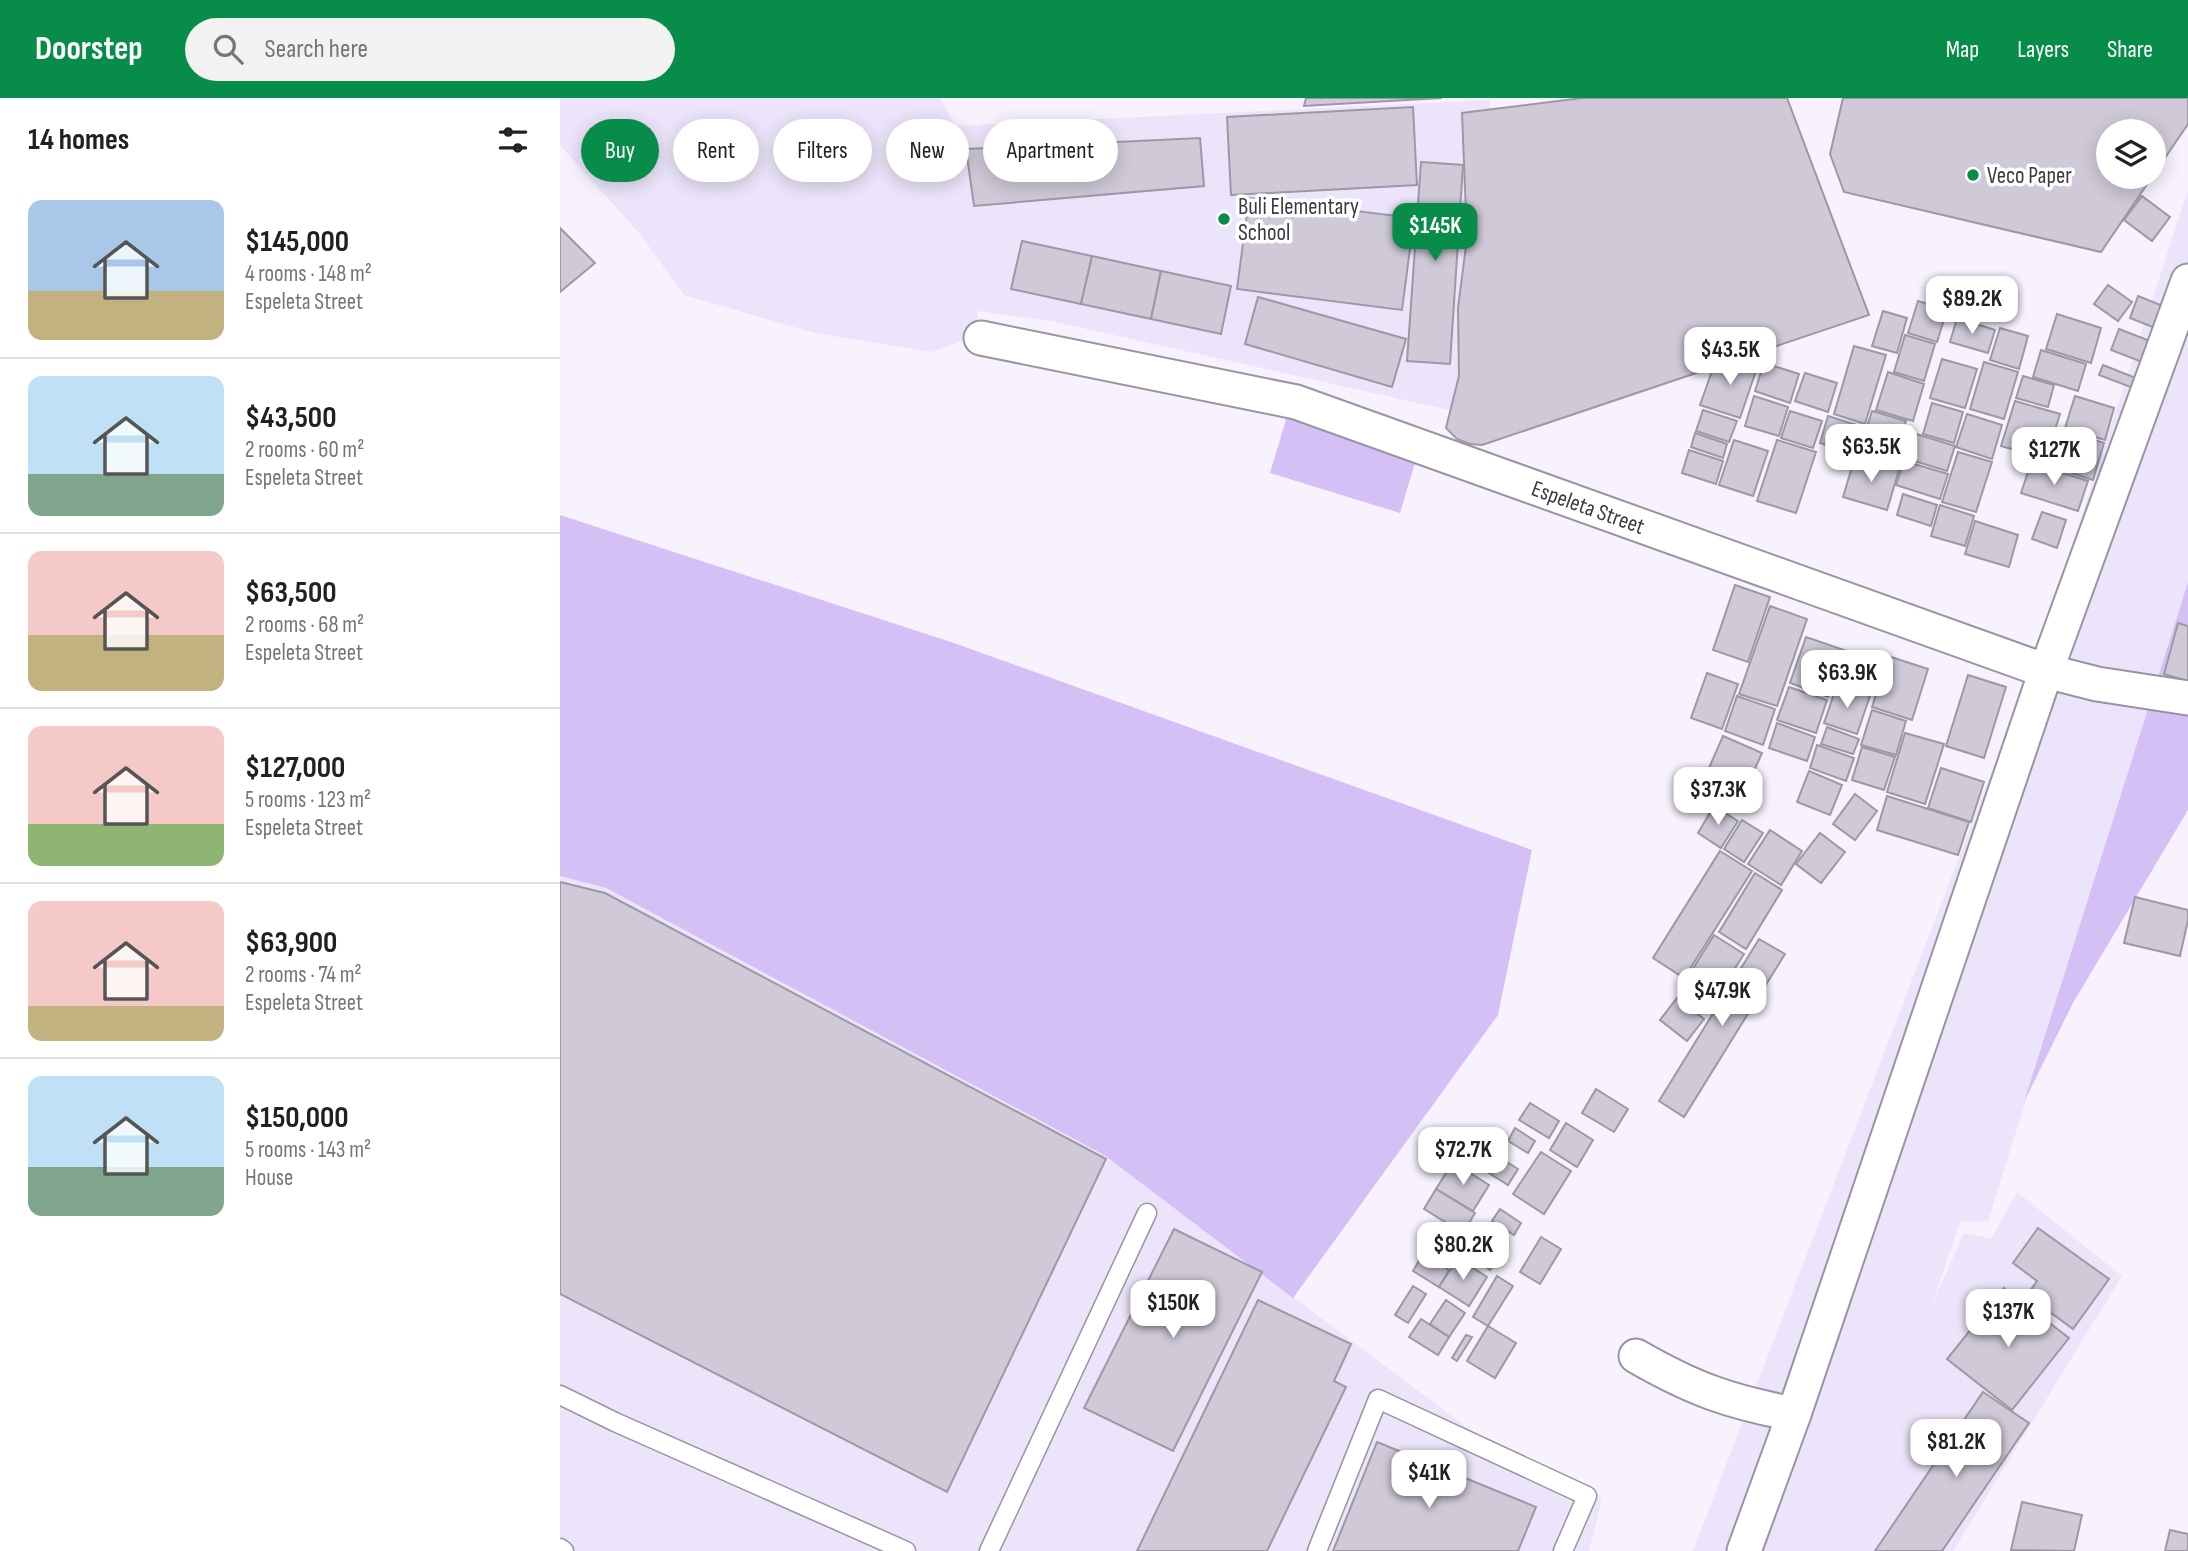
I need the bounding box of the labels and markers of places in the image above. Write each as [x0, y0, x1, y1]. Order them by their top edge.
place label: Veco Paper [1987, 162, 2072, 190]
marker: Veco Paper [1965, 167, 1981, 183]
place label: Buli Elementary School [1238, 193, 1359, 247]
pin: $145K [1386, 204, 1484, 263]
marker: Buli Elementary School [1216, 211, 1232, 227]
pin: $89.2K [1915, 276, 2029, 336]
pin: $43.5K [1673, 328, 1787, 387]
pin: $63.5K [1814, 424, 1928, 484]
pin: $127K [2005, 428, 2103, 487]
pin: $63.9K [1790, 650, 1904, 710]
pin: $37.3K [1661, 768, 1775, 827]
pin: $47.9K [1665, 968, 1779, 1028]
pin: $72.7K [1406, 1128, 1520, 1187]
pin: $80.2K [1406, 1222, 1520, 1282]
pin: $150K [1124, 1280, 1222, 1340]
pin: $137K [1959, 1290, 2057, 1349]
pin: $81.2K [1899, 1420, 2013, 1479]
pin: $41K [1388, 1450, 1470, 1510]

